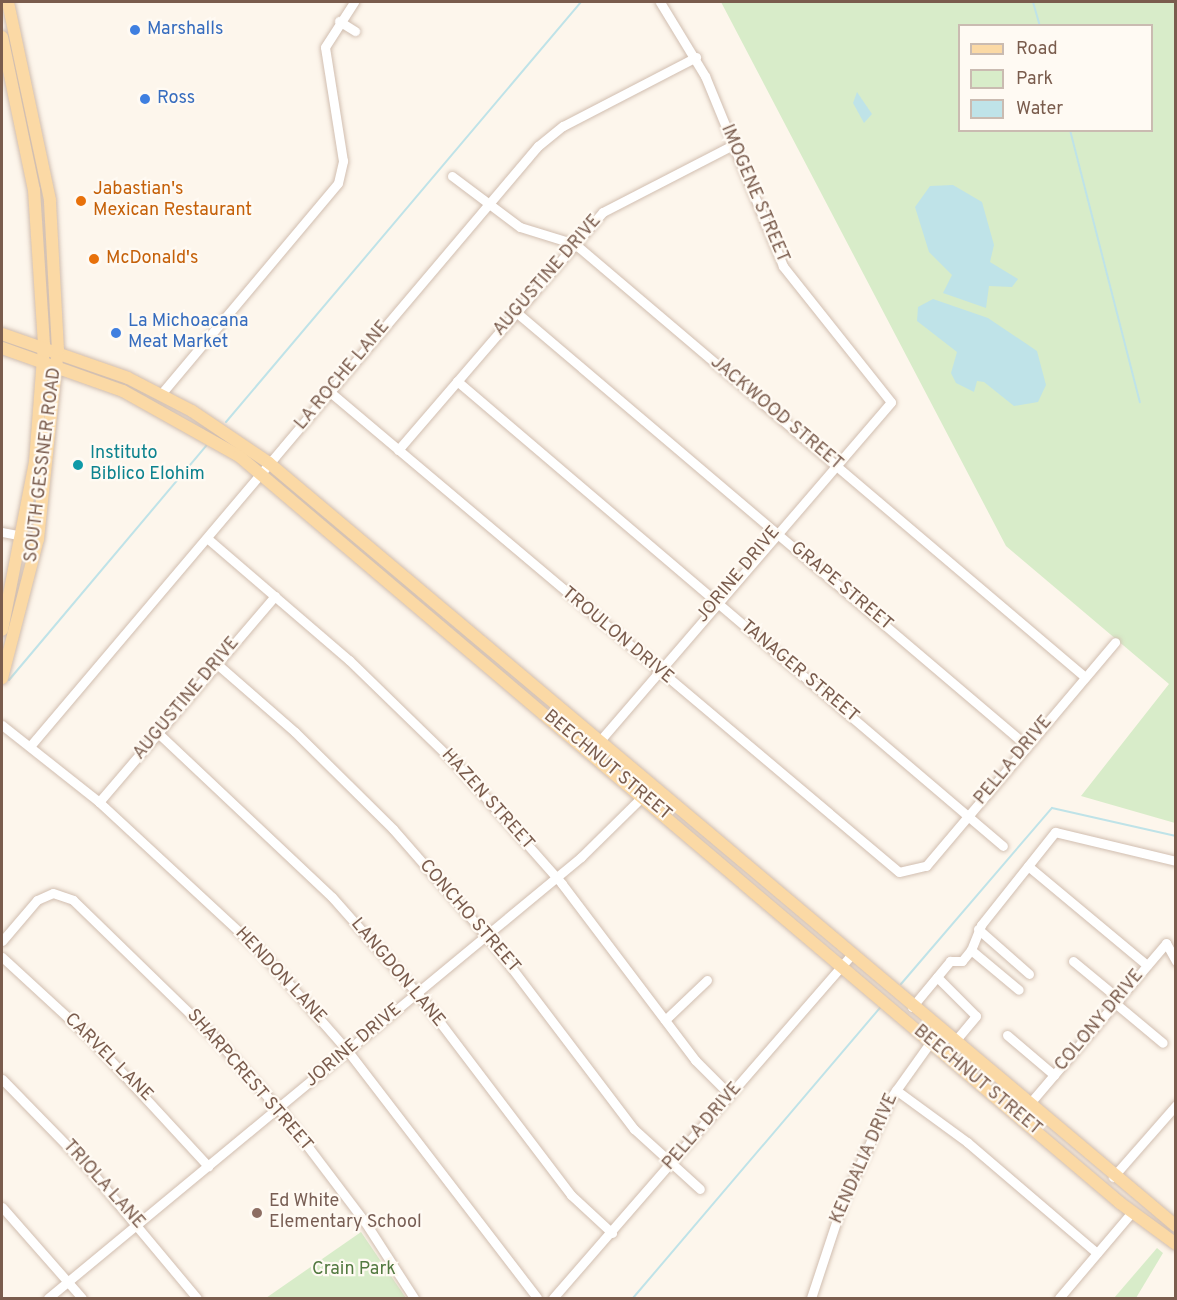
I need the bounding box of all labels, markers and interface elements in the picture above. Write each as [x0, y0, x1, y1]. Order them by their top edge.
place label: Marshalls [147, 19, 223, 41]
marker: Marshalls [128, 23, 142, 37]
legend [958, 24, 1153, 132]
text: Road [1016, 38, 1058, 61]
text: Park [1016, 68, 1053, 91]
place label: Ross [157, 88, 195, 110]
marker: Ross [138, 92, 152, 106]
text: Water [1016, 98, 1063, 121]
street label: IMOGENE STREET [715, 122, 793, 266]
place label: Jabastian's Mexican Restaurant [93, 180, 252, 222]
marker: Jabastian's Mexican Restaurant [74, 194, 88, 208]
street label: AUGUSTINE DRIVE [489, 211, 607, 341]
place label: McDonald's [106, 248, 198, 270]
marker: McDonald's [87, 252, 101, 266]
place label: La Michoacana Meat Market [128, 312, 248, 354]
street label: LA ROCHE LANE [291, 317, 395, 435]
marker: La Michoacana Meat Market [109, 326, 123, 340]
street label: JACKWOOD STREET [705, 352, 847, 476]
street label: SOUTH GESSNER ROAD [21, 366, 67, 564]
place label: Instituto Biblico Elohim [90, 444, 205, 486]
marker: Instituto Biblico Elohim [71, 458, 85, 472]
street label: JORINE DRIVE [693, 523, 785, 627]
street label: GRAPE STREET [785, 538, 897, 636]
street label: TROULON DRIVE [557, 583, 677, 689]
street label: TANAGER STREET [735, 616, 863, 728]
street label: AUGUSTINE DRIVE [129, 633, 245, 765]
street label: BEECHNUT STREET [538, 706, 676, 826]
street label: PELLA DRIVE [970, 712, 1058, 810]
street label: HAZEN STREET [436, 745, 538, 855]
street label: CONCHO STREET [414, 856, 524, 978]
street label: LANGDON LANE [345, 914, 449, 1032]
street label: HENDON LANE [230, 923, 330, 1029]
street label: COLONY DRIVE [1051, 965, 1149, 1077]
street label: JORINE DRIVE [302, 1000, 406, 1092]
street label: SHARPCREST STREET [181, 1005, 317, 1157]
street label: CARVEL LANE [59, 1009, 157, 1107]
street label: BEECHNUT STREET [908, 1021, 1046, 1141]
street label: PELLA DRIVE [659, 1078, 747, 1176]
street label: KENDALIA DRIVE [826, 1090, 904, 1228]
street label: TRIOLA LANE [57, 1136, 149, 1234]
place label: Ed White Elementary School [269, 1192, 422, 1234]
marker: Ed White Elementary School [250, 1206, 264, 1220]
park label: Crain Park [312, 1259, 396, 1281]

